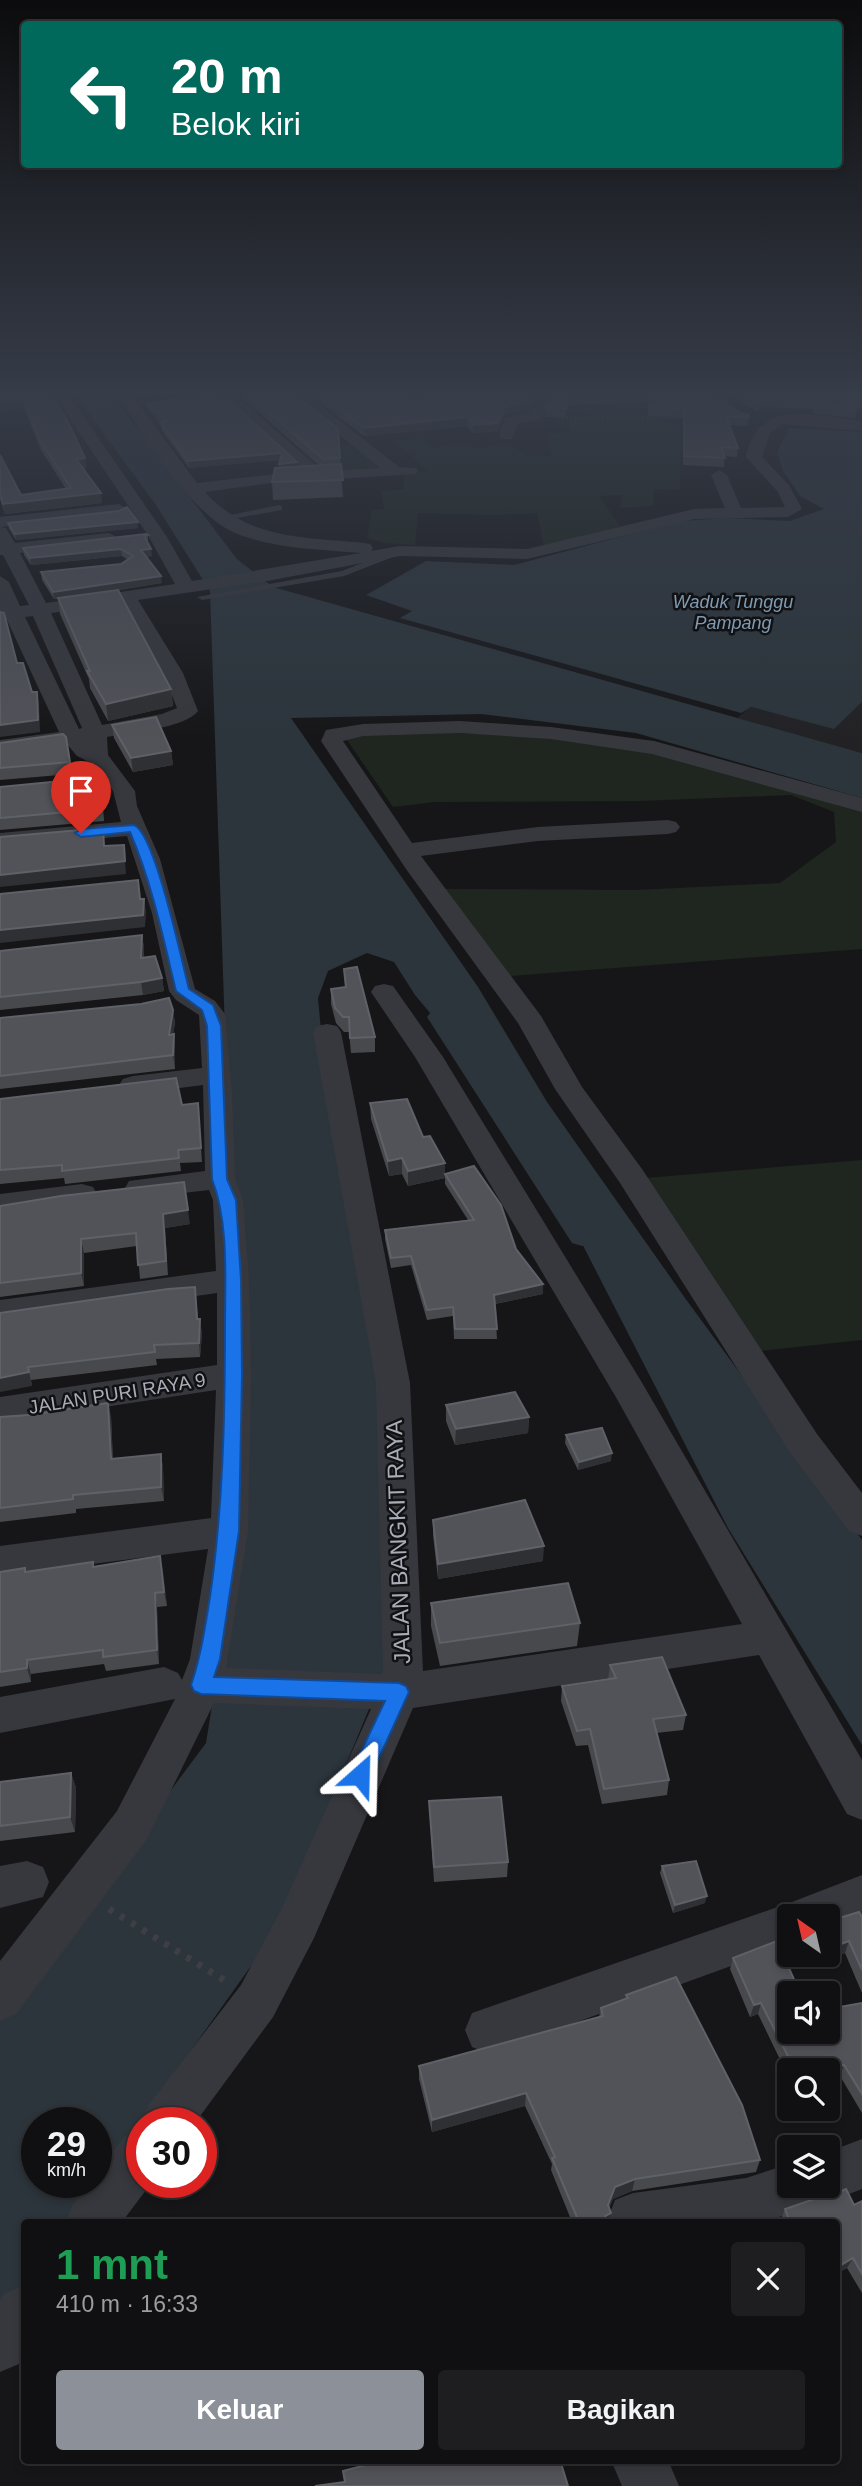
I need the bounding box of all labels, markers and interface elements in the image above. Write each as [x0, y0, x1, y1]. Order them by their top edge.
icon: left [56, 49, 147, 140]
text: 20 m [171, 49, 283, 103]
text: Belok kiri [171, 106, 301, 142]
water label: Waduk Tunggu Pampang [673, 592, 793, 633]
pin [51, 761, 111, 833]
icon: arrive [62, 772, 100, 810]
street label: JALAN PURI RAYA 9 [27, 1369, 207, 1418]
street label: JALAN BANGKIT RAYA [381, 1419, 415, 1664]
position arrow [323, 1738, 397, 1812]
north arrow [777, 1904, 840, 1967]
map controls [777, 1904, 840, 2198]
button: sound [777, 1981, 840, 2044]
button: search [777, 2058, 840, 2121]
speed limit sign: 30 [126, 2107, 217, 2198]
text: 29 [47, 2124, 86, 2163]
button: layers [777, 2135, 840, 2198]
text: km/h [47, 2160, 86, 2180]
text: 1 mnt [56, 2241, 168, 2288]
button: close [731, 2242, 805, 2316]
text: 410 m · 16:33 [56, 2291, 198, 2317]
button: Keluar [56, 2370, 424, 2450]
button: Bagikan [438, 2370, 805, 2450]

